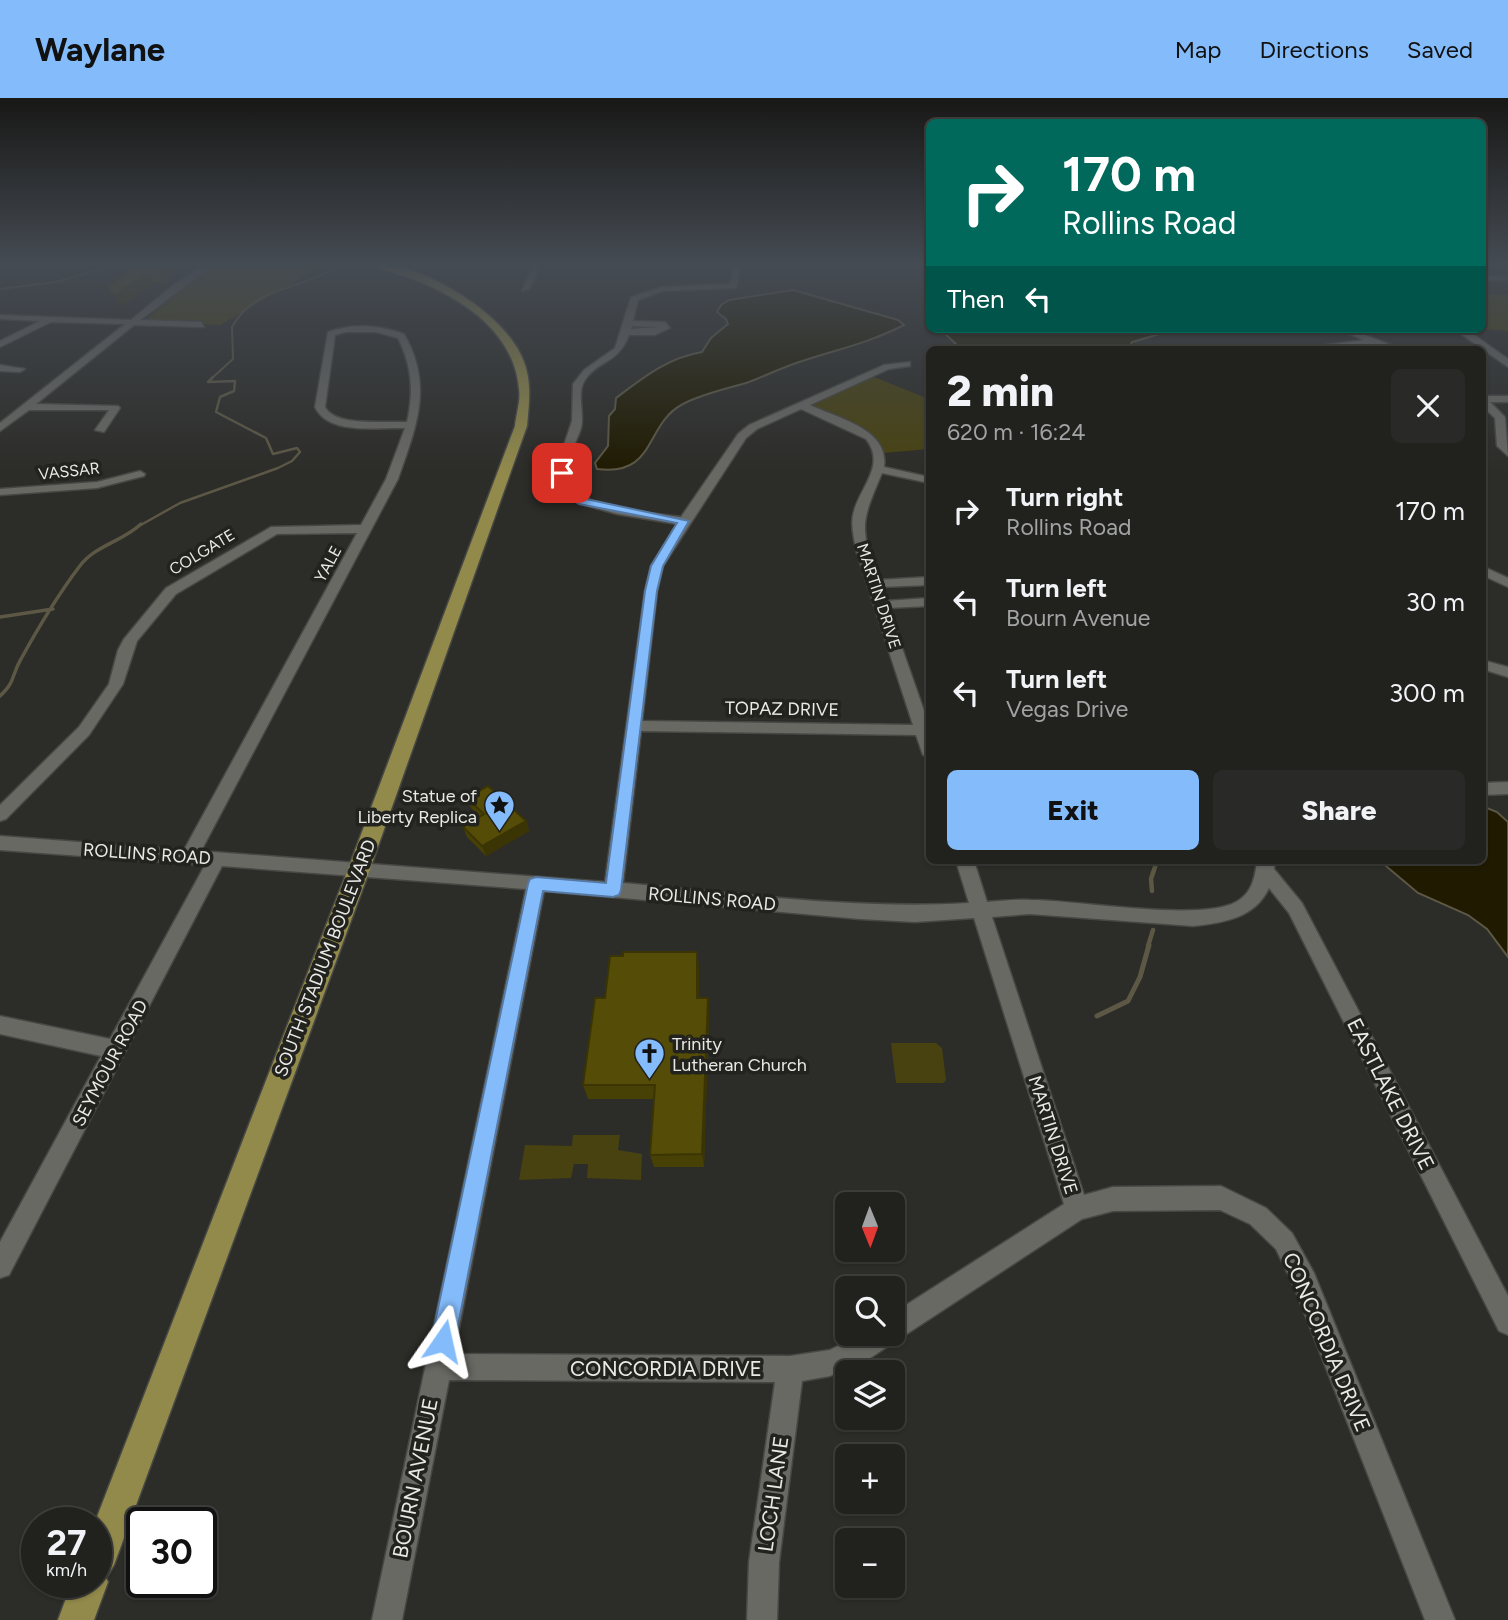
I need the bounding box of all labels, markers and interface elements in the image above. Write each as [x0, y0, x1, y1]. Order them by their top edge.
text: Waylane [35, 30, 165, 69]
text: Map [1175, 35, 1221, 64]
text: Directions [1259, 35, 1369, 64]
text: Saved [1407, 35, 1473, 64]
text: 170 m [1062, 144, 1196, 203]
icon: right [947, 147, 1038, 238]
text: Rollins Road [1062, 204, 1236, 242]
icon: left [1019, 280, 1057, 318]
text: Then [947, 283, 1005, 315]
text: 2 min [947, 366, 1054, 417]
button: close [1391, 369, 1465, 443]
text: 620 m · 16:24 [947, 418, 1086, 446]
pin [532, 443, 592, 503]
icon: arrive [543, 454, 581, 492]
street label: VASSAR [37, 458, 101, 484]
text: Turn right [1006, 481, 1123, 513]
icon: right [947, 492, 985, 530]
text: 170 m [1395, 495, 1465, 527]
text: Rollins Road [1006, 513, 1131, 541]
street label: COLGATE [166, 525, 238, 579]
street label: MARTIN DRIVE [853, 541, 905, 651]
street label: YALE [311, 543, 345, 585]
text: Turn left [1006, 572, 1107, 604]
icon: left [947, 583, 985, 621]
text: 30 m [1406, 586, 1465, 618]
text: Bourn Avenue [1006, 604, 1150, 632]
text: Turn left [1006, 663, 1107, 695]
icon: left [947, 674, 985, 712]
text: 300 m [1389, 677, 1465, 709]
text: Vegas Drive [1006, 695, 1128, 723]
street label: TOPAZ DRIVE [725, 697, 839, 721]
button: Exit [947, 770, 1199, 850]
button: Share [1213, 770, 1465, 850]
place label: Statue of Liberty Replica [357, 785, 477, 828]
place icon: Statue of Liberty Replica [483, 789, 517, 833]
street label: SOUTH STADIUM BOULEVARD [270, 836, 380, 1080]
street label: ROLLINS ROAD [82, 839, 212, 869]
street label: ROLLINS ROAD [647, 882, 777, 916]
street label: SEYMOUR ROAD [67, 996, 153, 1130]
street label: EASTLAKE DRIVE [1342, 1014, 1440, 1174]
place label: Trinity Lutheran Church [672, 1033, 807, 1076]
church icon: Trinity Lutheran Church [632, 1037, 666, 1081]
street label: MARTIN DRIVE [1023, 1073, 1083, 1197]
north arrow [835, 1192, 905, 1262]
map controls [835, 1192, 905, 1598]
street label: CONCORDIA DRIVE [1278, 1249, 1376, 1435]
button: search [835, 1276, 905, 1346]
position arrow [406, 1304, 480, 1378]
street label: CONCORDIA DRIVE [570, 1356, 762, 1381]
button: layers [835, 1360, 905, 1430]
street label: BOURN AVENUE [387, 1396, 443, 1560]
street label: LOCH LANE [752, 1434, 794, 1554]
button: + [835, 1444, 905, 1514]
speed limit sign: 30 [126, 1507, 217, 1598]
text: 27 [47, 1522, 86, 1564]
button: − [835, 1528, 905, 1598]
text: km/h [46, 1559, 87, 1581]

